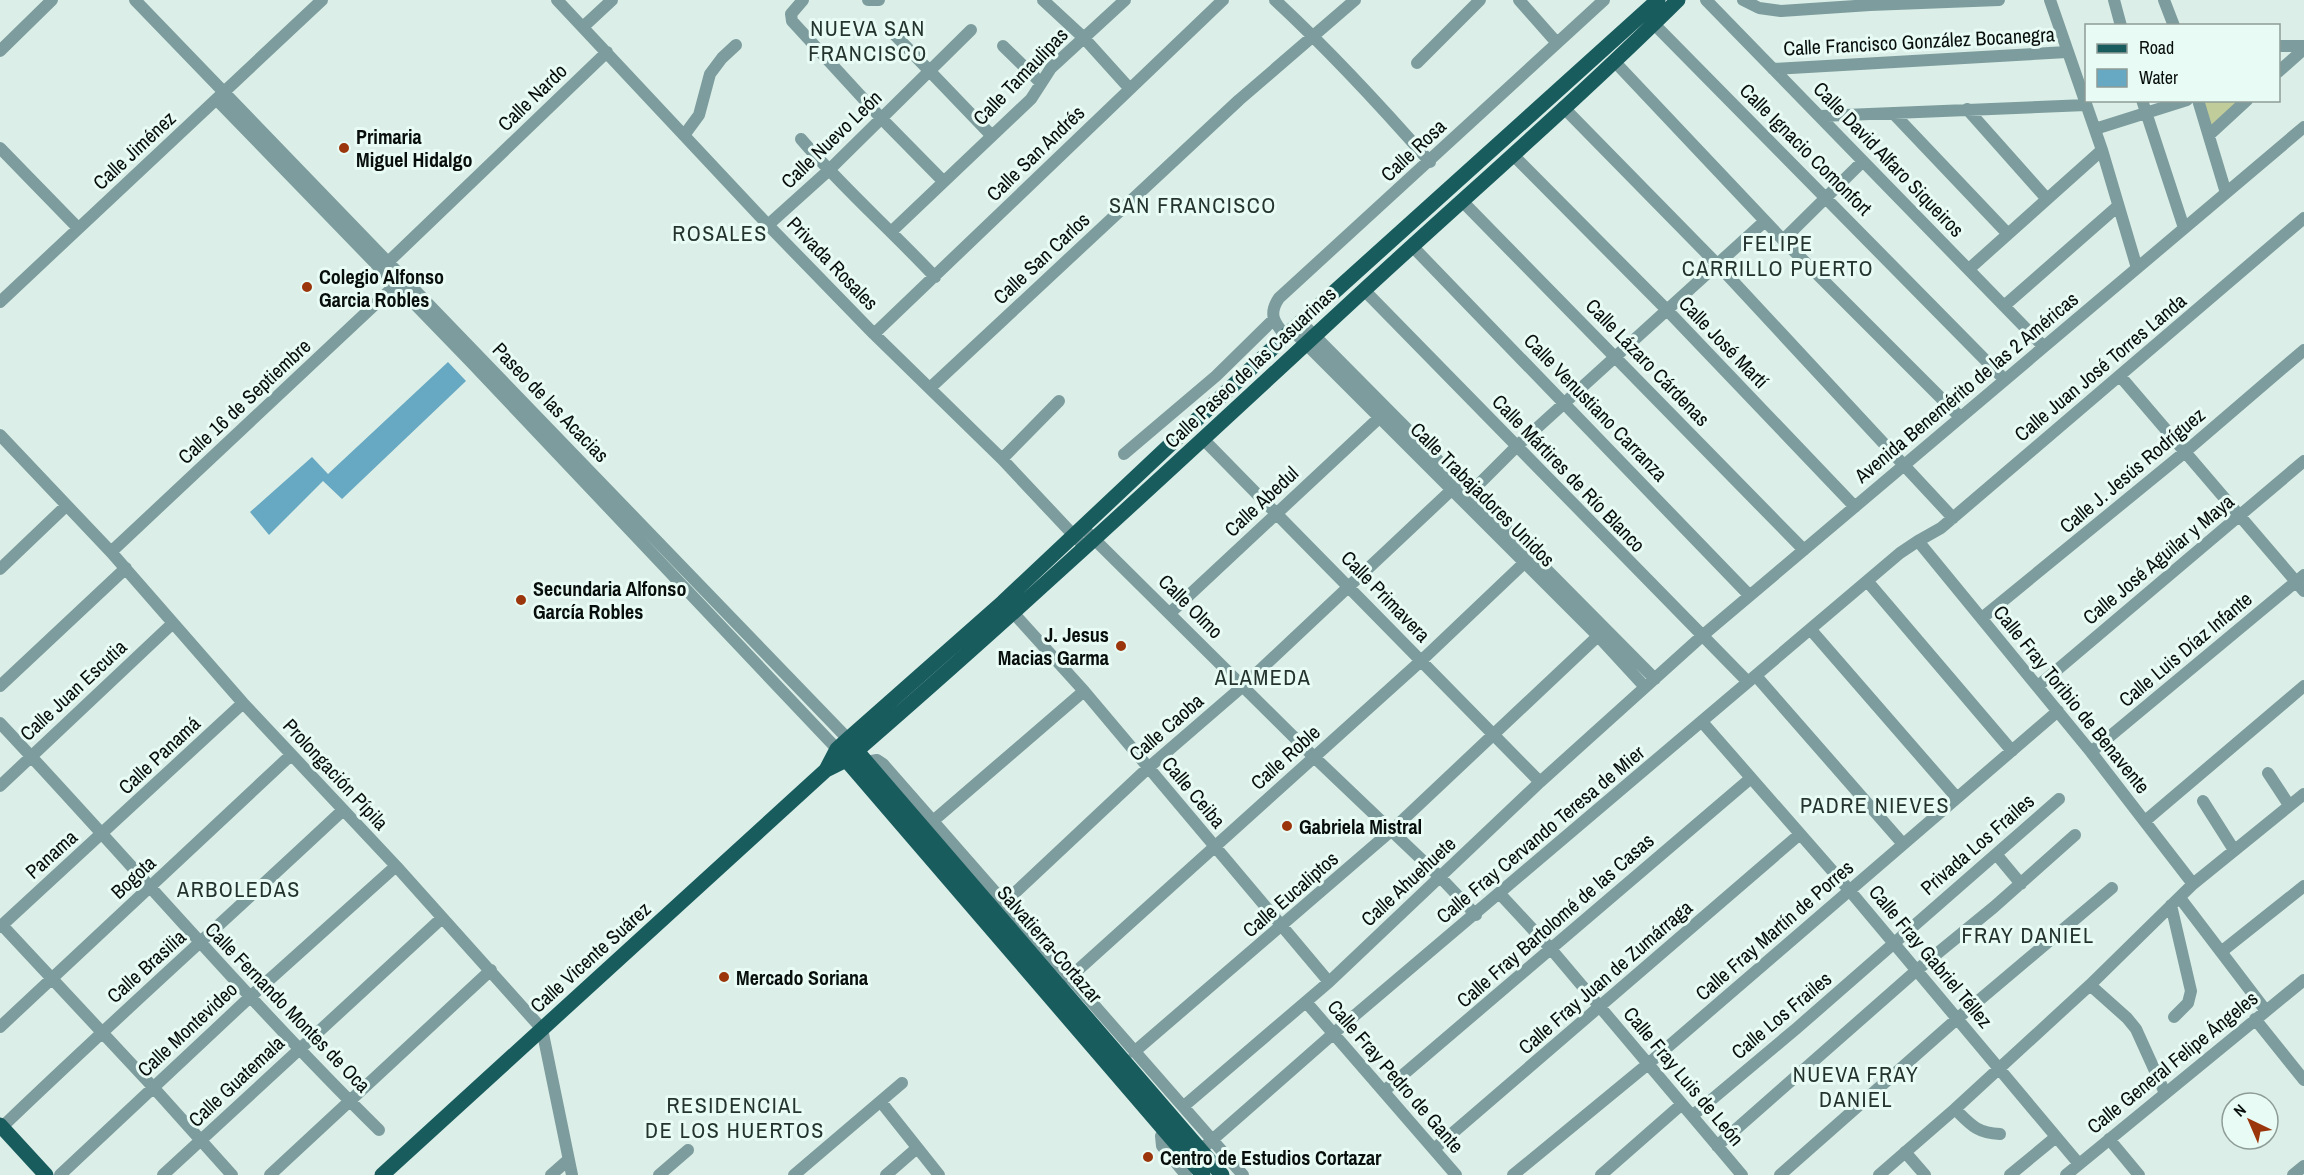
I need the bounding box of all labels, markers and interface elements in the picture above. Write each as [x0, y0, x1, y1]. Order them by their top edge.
district label: NUEVA SAN FRANCISCO [808, 13, 928, 68]
street label: Calle Francisco González Bocanegra [1783, 20, 2055, 62]
street label: Calle Tamaulipas [967, 21, 1073, 131]
legend [2085, 24, 2280, 102]
text: Road [2139, 35, 2174, 60]
street label: Calle Nardo [491, 57, 573, 137]
text: Water [2139, 65, 2178, 90]
street label: Calle David Alfaro Siqueiros [1808, 76, 1970, 242]
street label: Calle Ignacio Comonfort [1734, 77, 1878, 221]
street label: Calle Nuevo León [775, 84, 887, 194]
street label: Calle San Andrés [980, 99, 1090, 207]
street label: Calle Jiménez [87, 105, 181, 195]
street label: Calle Rosa [1374, 113, 1452, 187]
place label: Primaria Miguel Hidalgo [356, 123, 473, 173]
marker: Primaria Miguel Hidalgo [337, 141, 351, 155]
district label: SAN FRANCISCO [1109, 190, 1277, 220]
street label: Calle San Carlos [987, 206, 1095, 310]
street label: Privada Rosales [781, 210, 885, 316]
district label: ROSALES [672, 218, 768, 248]
district label: FELIPE CARRILLO PUERTO [1682, 228, 1874, 283]
place label: Colegio Alfonso Garcia Robles [319, 263, 444, 313]
marker: Colegio Alfonso Garcia Robles [300, 280, 314, 294]
street label: Calle Paseo de las Casuarinas [1158, 280, 1342, 454]
street label: Avenida Benemérito de las 2 Américas [1848, 285, 2084, 489]
street label: Calle Juan José Torres Landa [2008, 287, 2192, 447]
street label: Calle José Martí [1673, 290, 1775, 394]
street label: Calle Lázaro Cárdenas [1580, 292, 1716, 432]
street label: Calle Venustiano Carranza [1518, 327, 1674, 487]
street label: Calle 16 de Septiembre [172, 332, 316, 470]
street label: Paseo de las Acacias [487, 336, 615, 468]
street label: Calle Mártires de Río Blanco [1486, 388, 1652, 558]
street label: Calle J. Jesús Rodríguez [2053, 401, 2211, 539]
street label: Calle Trabajadores Unidos [1405, 416, 1561, 572]
street label: Calle Abedul [1218, 460, 1304, 542]
street label: Calle José Aguilar y Maya [2077, 488, 2239, 630]
street label: Calle Primavera [1335, 544, 1437, 648]
street label: Calle Olmo [1153, 568, 1229, 644]
place label: Secundaria Alfonso García Robles [533, 575, 686, 625]
street label: Calle Luis Díaz Infante [2113, 585, 2257, 713]
marker: Secundaria Alfonso García Robles [514, 593, 528, 607]
street label: Calle Fray Toribio de Benavente [1988, 599, 2156, 799]
place label: J. Jesus Macias Garma [998, 621, 1109, 671]
street label: Calle Juan Escutia [14, 633, 132, 747]
marker: J. Jesus Macias Garma [1114, 639, 1128, 653]
district label: ALAMEDA [1214, 662, 1311, 692]
street label: Calle Caoba [1123, 687, 1209, 767]
street label: Calle Panamá [112, 710, 206, 800]
street label: Prolongación Pípila [277, 712, 395, 836]
street label: Calle Roble [1244, 719, 1326, 795]
street label: Calle Fray Cervando Teresa de Mier [1430, 738, 1650, 929]
street label: Calle Ceiba [1156, 751, 1232, 833]
street label: Privada Los Frailes [1914, 787, 2040, 901]
district label: PADRE NIEVES [1800, 790, 1950, 820]
place label: Gabriela Mistral [1299, 813, 1422, 840]
marker: Gabriela Mistral [1280, 819, 1294, 833]
street label: Panama [19, 824, 83, 884]
street label: Calle Fray Bartolomé de las Casas [1451, 827, 1659, 1013]
street label: Calle Ahuehuete [1355, 830, 1461, 932]
street label: Calle Eucaliptos [1236, 845, 1344, 943]
street label: Bogota [105, 849, 161, 905]
street label: Calle Fray Martín de Porres [1689, 854, 1859, 1006]
district label: ARBOLEDAS [176, 874, 301, 904]
street label: Salvatierra-Cortazar [991, 879, 1109, 1009]
street label: Calle Fray Gabriel Téllez [1863, 879, 1999, 1033]
street label: Calle Fray Juan de Zumárraga [1512, 894, 1698, 1060]
street label: Calle Vicente Suárez [524, 896, 656, 1018]
street label: Calle Fernando Montes de Oca [199, 916, 377, 1098]
district label: FRAY DANIEL [1961, 920, 2095, 950]
street label: Calle Brasilia [101, 923, 191, 1009]
place label: Mercado Soriana [736, 964, 868, 991]
street label: Calle Los Frailes [1725, 965, 1837, 1065]
marker: Mercado Soriana [717, 970, 731, 984]
street label: Calle Montevideo [131, 976, 243, 1082]
street label: Calle General Felipe Ángeles [2081, 985, 2263, 1139]
street label: Calle Fray Pedro de Gante [1322, 994, 1470, 1158]
street label: Calle Fray Luis de León [1618, 1001, 1750, 1151]
street label: Calle Guatemala [182, 1029, 290, 1133]
district label: NUEVA FRAY DANIEL [1793, 1059, 1919, 1114]
district label: RESIDENCIAL DE LOS HUERTOS [645, 1090, 825, 1145]
north arrow [2220, 1091, 2280, 1151]
text: N [2229, 1099, 2251, 1121]
place label: Centro de Estudios Cortazar [1160, 1144, 1382, 1171]
marker: Centro de Estudios Cortazar [1141, 1150, 1155, 1164]

